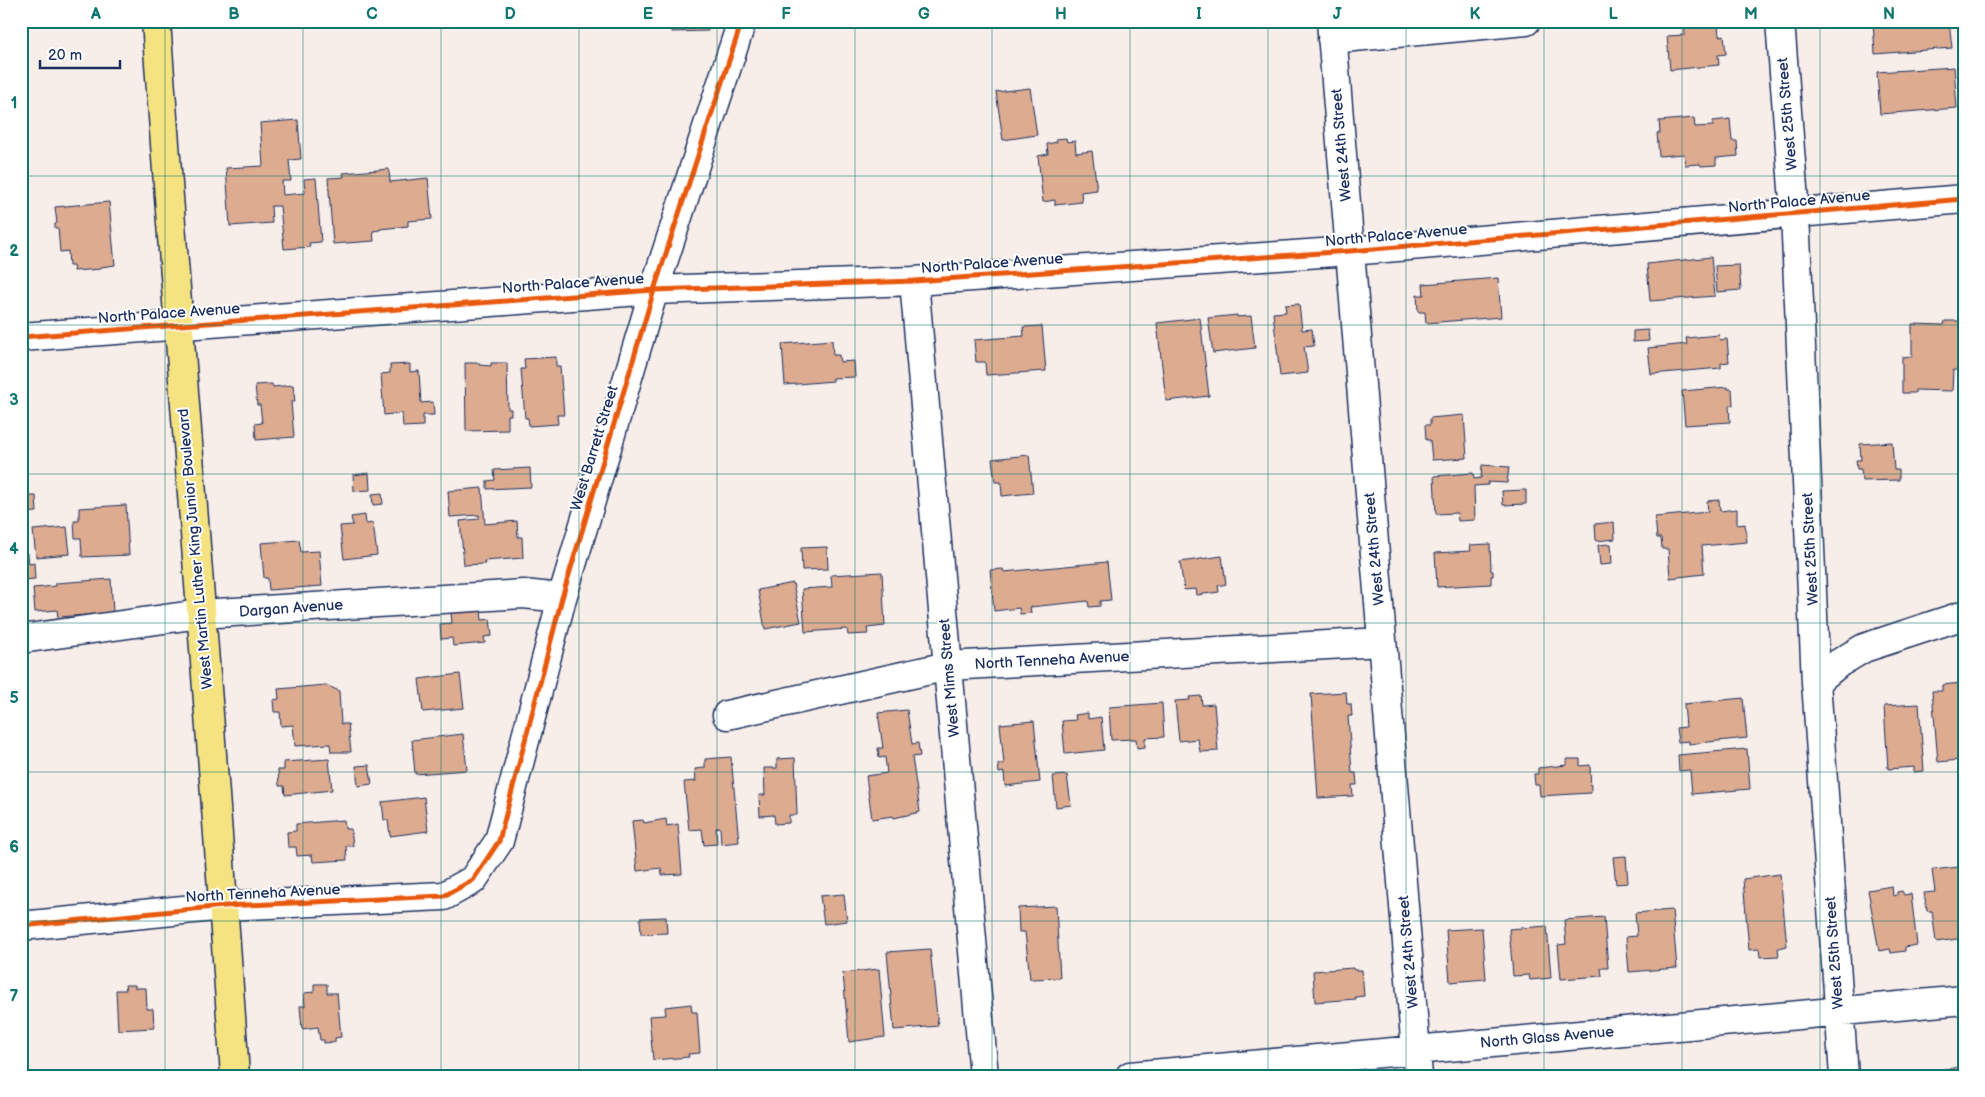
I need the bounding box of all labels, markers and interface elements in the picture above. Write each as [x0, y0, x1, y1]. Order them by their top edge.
text: A [90, 5, 101, 24]
text: B [228, 5, 240, 24]
text: C [366, 5, 378, 24]
text: D [504, 5, 516, 24]
text: E [643, 5, 653, 24]
text: F [781, 5, 791, 24]
text: G [918, 5, 930, 24]
text: H [1055, 5, 1067, 24]
text: I [1196, 5, 1202, 24]
text: J [1333, 5, 1342, 24]
text: K [1470, 5, 1481, 24]
text: L [1608, 5, 1618, 24]
text: M [1744, 5, 1758, 24]
text: N [1883, 5, 1895, 24]
scale bar [40, 38, 120, 70]
text: 20 m [48, 46, 82, 65]
street label: West 25th Street [1773, 56, 1802, 171]
street label: West 24th Street [1327, 87, 1356, 202]
text: 1 [11, 94, 17, 113]
street label: North Palace Avenue [1727, 186, 1871, 217]
street label: North Palace Avenue [1324, 220, 1468, 251]
text: 2 [9, 242, 19, 261]
street label: North Palace Avenue [920, 249, 1064, 278]
street label: North Palace Avenue [501, 269, 645, 298]
street label: North Palace Avenue [97, 299, 241, 328]
street label: West Barrett Street [566, 383, 623, 513]
text: 3 [9, 391, 19, 410]
street label: West Martin Luther King Junior Boulevard [174, 408, 217, 690]
street label: West 24th Street [1360, 491, 1389, 606]
street label: West 25th Street [1798, 492, 1823, 606]
text: 4 [9, 540, 19, 559]
street label: Dargan Avenue [238, 595, 344, 622]
street label: West Mims Street [935, 617, 964, 738]
street label: North Tenneha Avenue [974, 647, 1130, 674]
text: 5 [9, 689, 19, 708]
text: 6 [9, 838, 19, 857]
street label: North Tenneha Avenue [185, 880, 341, 907]
street label: West 24th Street [1394, 894, 1423, 1009]
street label: West 25th Street [1821, 896, 1848, 1010]
text: 7 [10, 987, 19, 1006]
street label: North Glass Avenue [1479, 1022, 1615, 1053]

